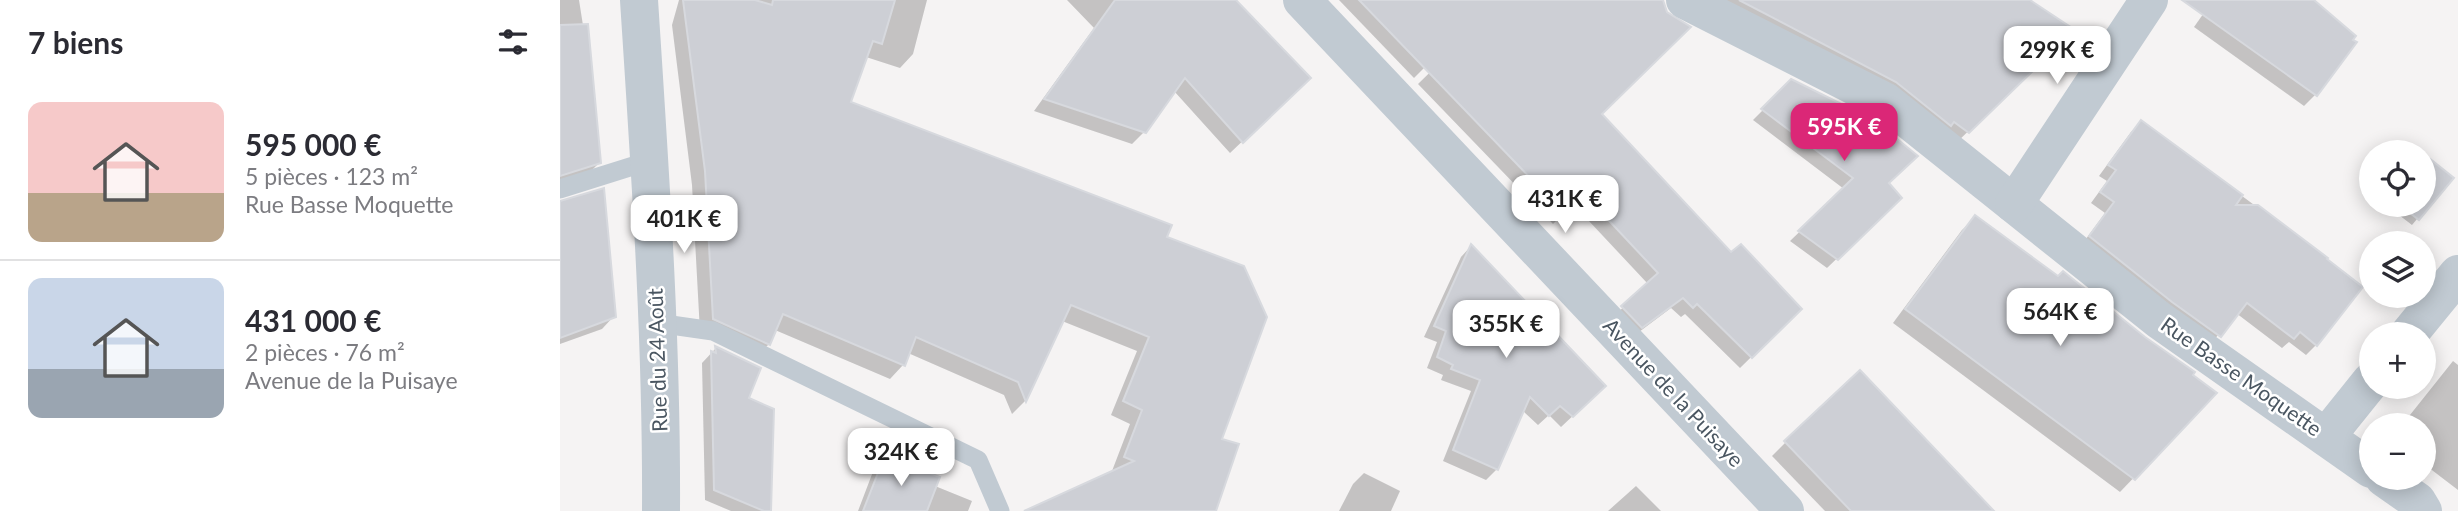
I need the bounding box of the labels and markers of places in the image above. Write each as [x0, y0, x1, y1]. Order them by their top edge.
pin: 299K € [2000, 27, 2114, 86]
pin: 595K € [1787, 104, 1901, 163]
pin: 431K € [1508, 176, 1622, 235]
pin: 401K € [627, 196, 741, 255]
pin: 564K € [2003, 288, 2117, 348]
pin: 355K € [1449, 300, 1563, 360]
pin: 324K € [844, 428, 958, 488]

